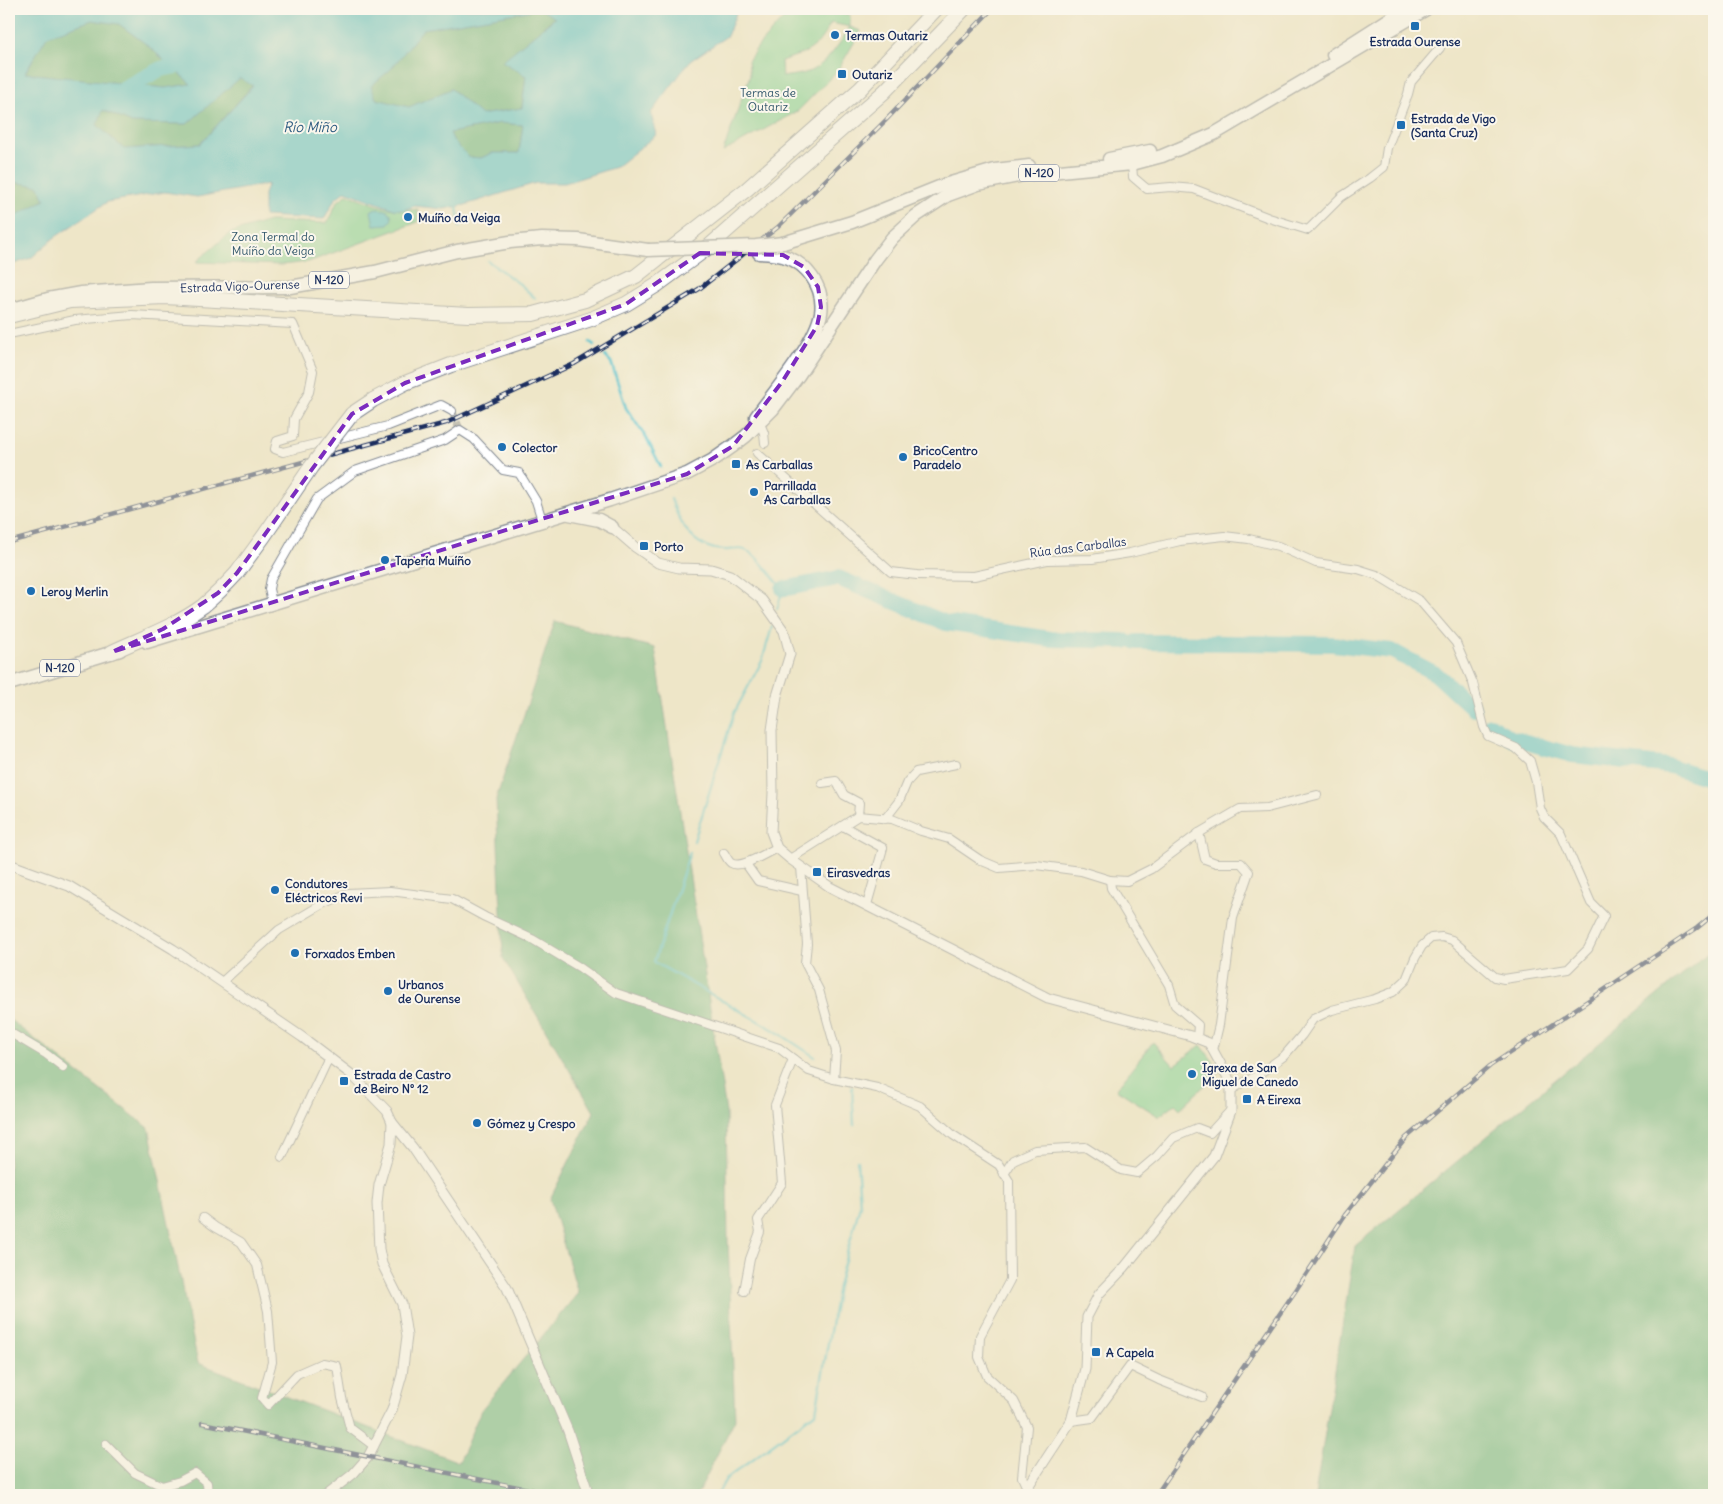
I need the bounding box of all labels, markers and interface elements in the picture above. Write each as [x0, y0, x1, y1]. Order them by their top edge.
marker: Estrada Ourense [1409, 20, 1421, 32]
place label: Termas Outariz [845, 28, 928, 43]
marker: Termas Outariz [829, 29, 841, 41]
place label: Estrada Ourense [1369, 34, 1461, 49]
place label: Outariz [852, 67, 893, 82]
marker: Outariz [836, 68, 848, 80]
park label: Termas de Outariz [740, 85, 796, 114]
place label: Estrada de Vigo (Santa Cruz) [1411, 111, 1496, 141]
water label: Río Miño [283, 118, 338, 136]
marker: Estrada de Vigo (Santa Cruz) [1395, 119, 1407, 131]
road number: N-120 [1019, 164, 1059, 182]
place label: Muíño da Veiga [418, 210, 501, 226]
marker: Muíño da Veiga [402, 211, 414, 223]
park label: Zona Termal do Muíño da Veiga [231, 229, 315, 258]
road number: N-120 [309, 272, 349, 288]
street label: Estrada Vigo-Ourense [180, 276, 300, 296]
place label: Colector [512, 440, 558, 455]
marker: Colector [496, 441, 508, 453]
place label: BricoCentro Paradelo [913, 443, 978, 472]
marker: BricoCentro Paradelo [897, 451, 909, 463]
place label: As Carballas [746, 457, 813, 472]
marker: As Carballas [730, 458, 742, 470]
place label: Parrillada As Carballas [764, 478, 831, 507]
marker: Parrillada As Carballas [748, 486, 760, 498]
street label: Rúa das Carballas [1029, 534, 1127, 560]
place label: Porto [654, 539, 684, 554]
marker: Porto [638, 540, 650, 552]
place label: Tapería Muíño [395, 553, 471, 569]
marker: Tapería Muíño [379, 554, 391, 566]
place label: Leroy Merlin [41, 584, 108, 600]
marker: Leroy Merlin [25, 585, 37, 597]
road number: N-120 [40, 660, 80, 676]
place label: Eirasvedras [827, 865, 891, 880]
marker: Eirasvedras [811, 866, 823, 878]
place label: Condutores Eléctricos Revi [285, 876, 363, 905]
marker: Condutores Eléctricos Revi [269, 884, 281, 896]
place label: Forxados Emben [305, 946, 395, 961]
marker: Forxados Emben [289, 947, 301, 959]
place label: Urbanos de Ourense [398, 977, 461, 1006]
marker: Urbanos de Ourense [382, 985, 394, 997]
place label: Igrexa de San Miguel de Canedo [1202, 1060, 1298, 1090]
place label: Estrada de Castro de Beiro Nº 12 [354, 1067, 451, 1096]
marker: Igrexa de San Miguel de Canedo [1186, 1068, 1198, 1080]
marker: Estrada de Castro de Beiro Nº 12 [338, 1075, 350, 1087]
place label: A Eirexa [1257, 1092, 1301, 1107]
marker: A Eirexa [1241, 1093, 1253, 1105]
place label: Gómez y Crespo [487, 1116, 576, 1132]
marker: Gómez y Crespo [471, 1117, 483, 1129]
place label: A Capela [1106, 1345, 1154, 1361]
marker: A Capela [1090, 1346, 1102, 1358]

